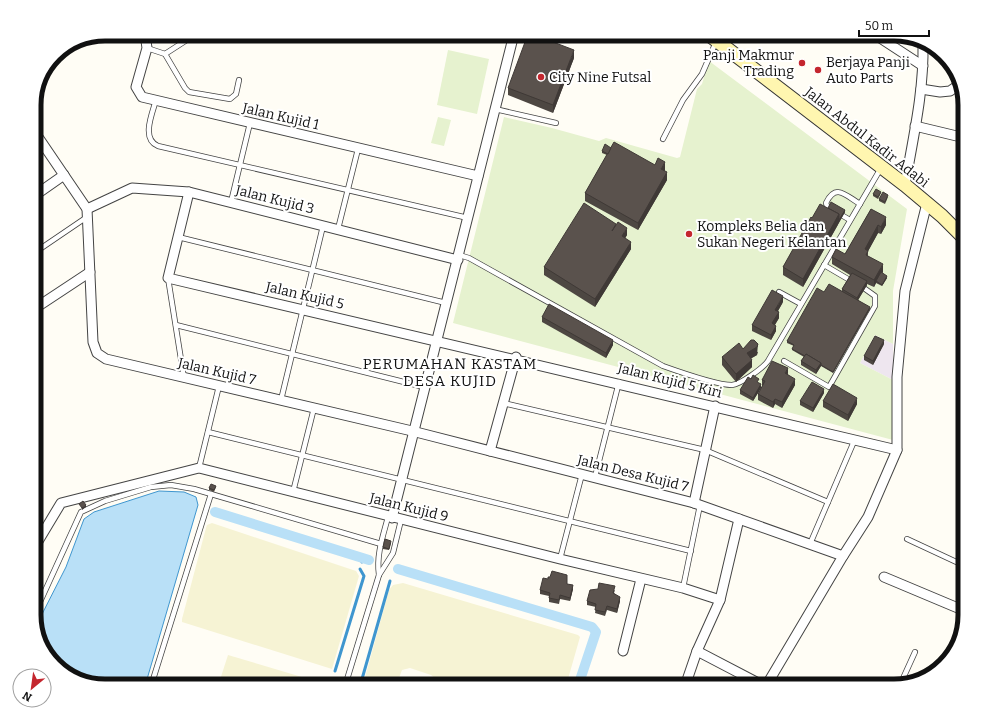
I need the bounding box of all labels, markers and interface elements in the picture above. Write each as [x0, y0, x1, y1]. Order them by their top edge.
scale bar [859, 12, 929, 38]
text: 50 m [865, 19, 894, 33]
place label: Panji Makmur Trading [703, 47, 794, 80]
place label: Berjaya Panji Auto Parts [826, 54, 910, 87]
marker: Panji Makmur Trading [797, 58, 807, 68]
marker: Berjaya Panji Auto Parts [813, 65, 823, 75]
place label: City Nine Futsal [549, 69, 651, 86]
marker: City Nine Futsal [536, 72, 546, 82]
street label: Jalan Abdul Kadir Adabi [800, 83, 932, 191]
street label: Jalan Kujid 1 [240, 99, 321, 134]
street label: Jalan Kujid 3 [233, 181, 316, 217]
place label: Kompleks Belia dan Sukan Negeri Kelantan [697, 218, 846, 251]
marker: Kompleks Belia dan Sukan Negeri Kelantan [684, 229, 694, 239]
street label: Jalan Kujid 5 [263, 278, 346, 313]
street label: Jalan Kujid 7 [175, 354, 257, 389]
district label: PERUMAHAN KASTAM DESA KUJID [363, 355, 537, 390]
street label: Jalan Kujid 5 Kiri [615, 359, 724, 402]
street label: Jalan Desa Kujid 7 [574, 451, 690, 496]
street label: Jalan Kujid 9 [367, 489, 450, 525]
north arrow [12, 668, 52, 708]
text: N [20, 688, 34, 704]

